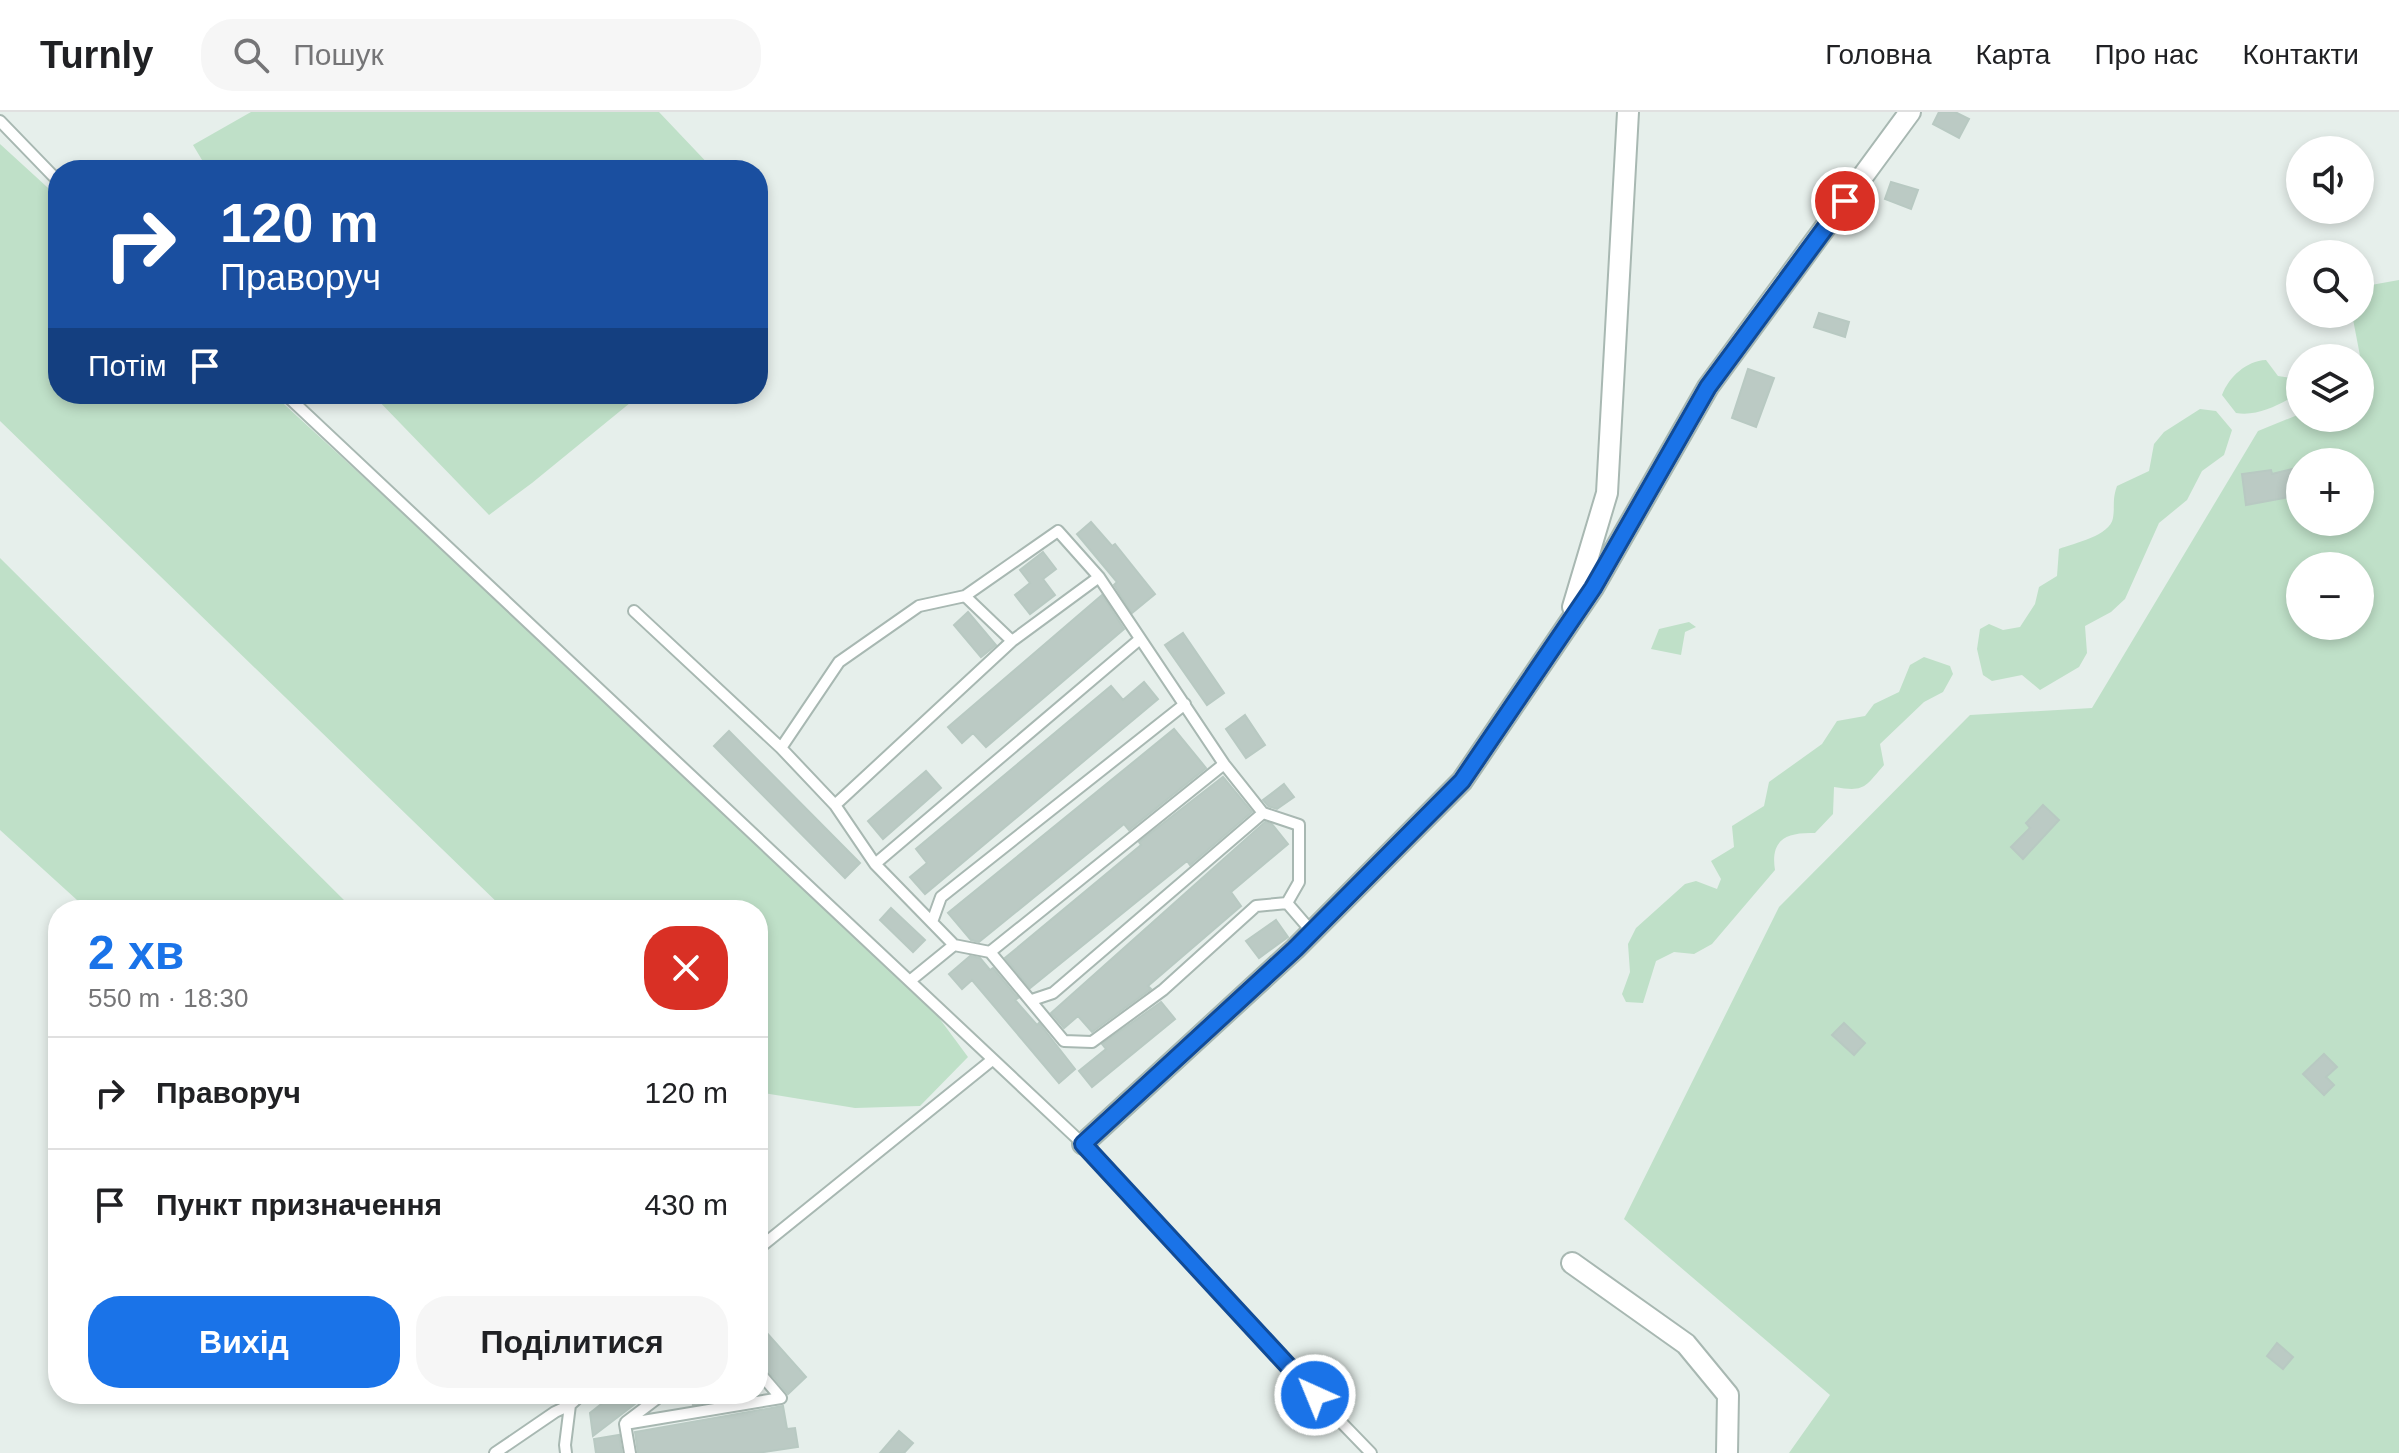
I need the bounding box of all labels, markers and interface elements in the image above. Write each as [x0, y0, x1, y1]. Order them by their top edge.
search box [201, 19, 761, 91]
icon: search [229, 33, 273, 77]
text: Turnly [40, 34, 153, 76]
text: Пошук [293, 38, 384, 71]
text: Головна [1825, 39, 1932, 70]
text: Карта [1976, 39, 2050, 70]
text: Про нас [2094, 39, 2199, 70]
text: Контакти [2243, 39, 2359, 70]
map controls [2286, 136, 2374, 640]
button: sound [2286, 136, 2374, 224]
pin [1811, 167, 1879, 235]
icon: arrive [1823, 179, 1867, 223]
text: 120 m [220, 191, 379, 254]
icon: right [88, 192, 192, 296]
button: search [2286, 240, 2374, 328]
text: Праворуч [220, 257, 381, 298]
icon: arrive [183, 344, 227, 388]
button: layers [2286, 344, 2374, 432]
text: Потім [88, 349, 167, 382]
button: + [2286, 448, 2374, 536]
button: − [2286, 552, 2374, 640]
text: 2 хв [88, 926, 184, 979]
button: close [644, 926, 728, 1010]
text: 550 m · 18:30 [88, 983, 248, 1013]
icon: right [88, 1071, 132, 1115]
text: Праворуч [156, 1076, 301, 1109]
text: 120 m [645, 1076, 728, 1109]
icon: arrive [88, 1183, 132, 1227]
text: Пункт призначення [156, 1188, 442, 1221]
text: 430 m [645, 1188, 728, 1221]
button: Вихід [88, 1296, 400, 1388]
button: Поділитися [416, 1296, 728, 1388]
position arrow [1273, 1353, 1357, 1437]

